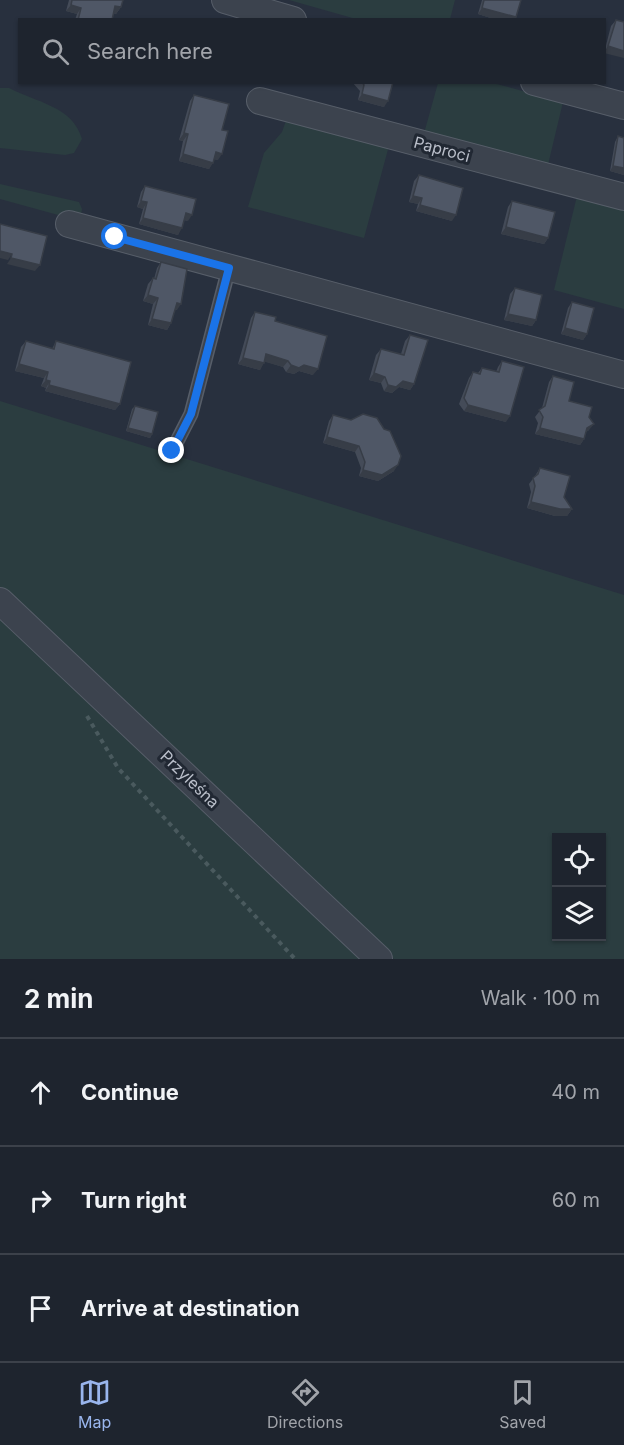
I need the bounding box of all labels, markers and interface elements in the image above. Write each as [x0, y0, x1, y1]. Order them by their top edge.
search box [18, 18, 606, 84]
icon: search [39, 35, 72, 68]
text: Search here [87, 38, 213, 64]
street label: Paproci [412, 132, 472, 166]
route start [101, 223, 127, 249]
route end [158, 437, 184, 463]
street label: Przyleśna [156, 746, 224, 812]
map controls [552, 833, 606, 941]
button: locate [552, 833, 606, 887]
button: layers [552, 887, 606, 941]
text: 2 min [24, 983, 94, 1014]
text: Walk · 100 m [481, 986, 600, 1010]
icon: ahead [24, 1076, 57, 1109]
text: Continue [81, 1079, 179, 1105]
text: 40 m [551, 1080, 600, 1104]
icon: right [24, 1184, 57, 1217]
text: Turn right [81, 1187, 187, 1213]
text: 60 m [552, 1188, 600, 1212]
icon: arrive [24, 1292, 57, 1325]
text: Arrive at destination [81, 1295, 300, 1321]
tab: Map [78, 1376, 111, 1432]
tab: Directions [267, 1376, 343, 1432]
tab: Saved [499, 1376, 546, 1432]

